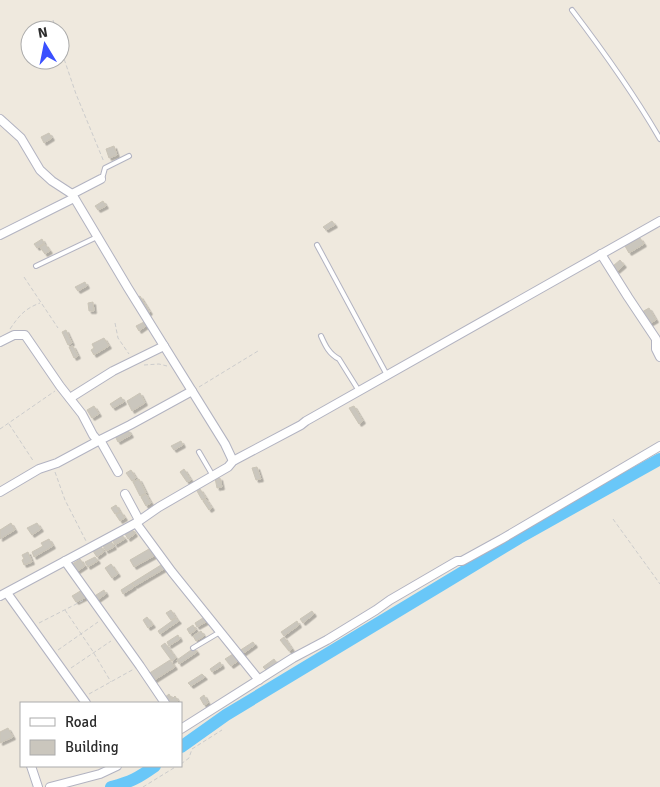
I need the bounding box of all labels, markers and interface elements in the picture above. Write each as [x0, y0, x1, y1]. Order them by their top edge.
north arrow [20, 20, 70, 70]
text: N [37, 23, 49, 42]
legend [20, 702, 182, 767]
text: Road [65, 713, 97, 731]
text: Building [65, 738, 119, 756]

